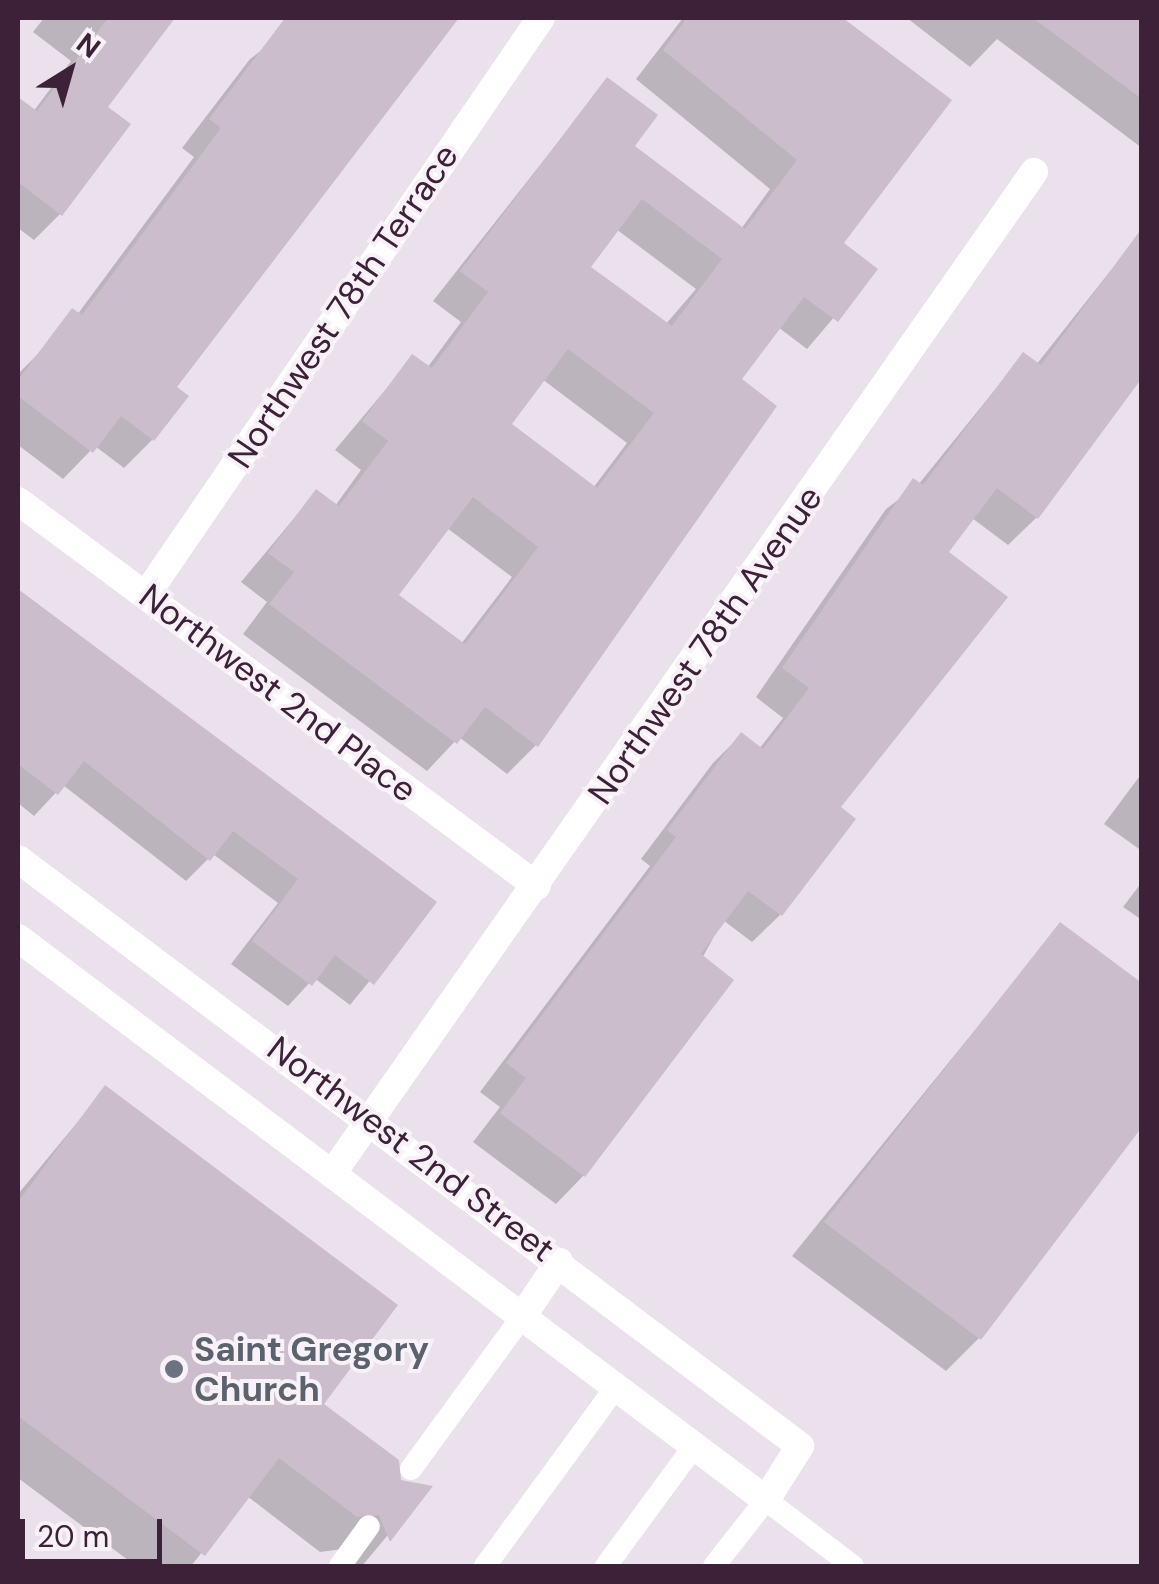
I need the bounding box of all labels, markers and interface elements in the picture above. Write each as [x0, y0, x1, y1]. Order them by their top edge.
north arrow [20, 20, 120, 120]
text: N [69, 25, 108, 67]
street label: Northwest 78th Terrace [219, 136, 467, 476]
street label: Northwest 78th Avenue [579, 478, 831, 812]
street label: Northwest 2nd Place [131, 575, 425, 811]
street label: Northwest 2nd Street [259, 1027, 563, 1271]
place label: Saint Gregory Church [194, 1328, 429, 1410]
marker: Saint Gregory Church [163, 1358, 185, 1380]
scale bar [25, 1499, 168, 1561]
text: 20 m [37, 1517, 109, 1556]

